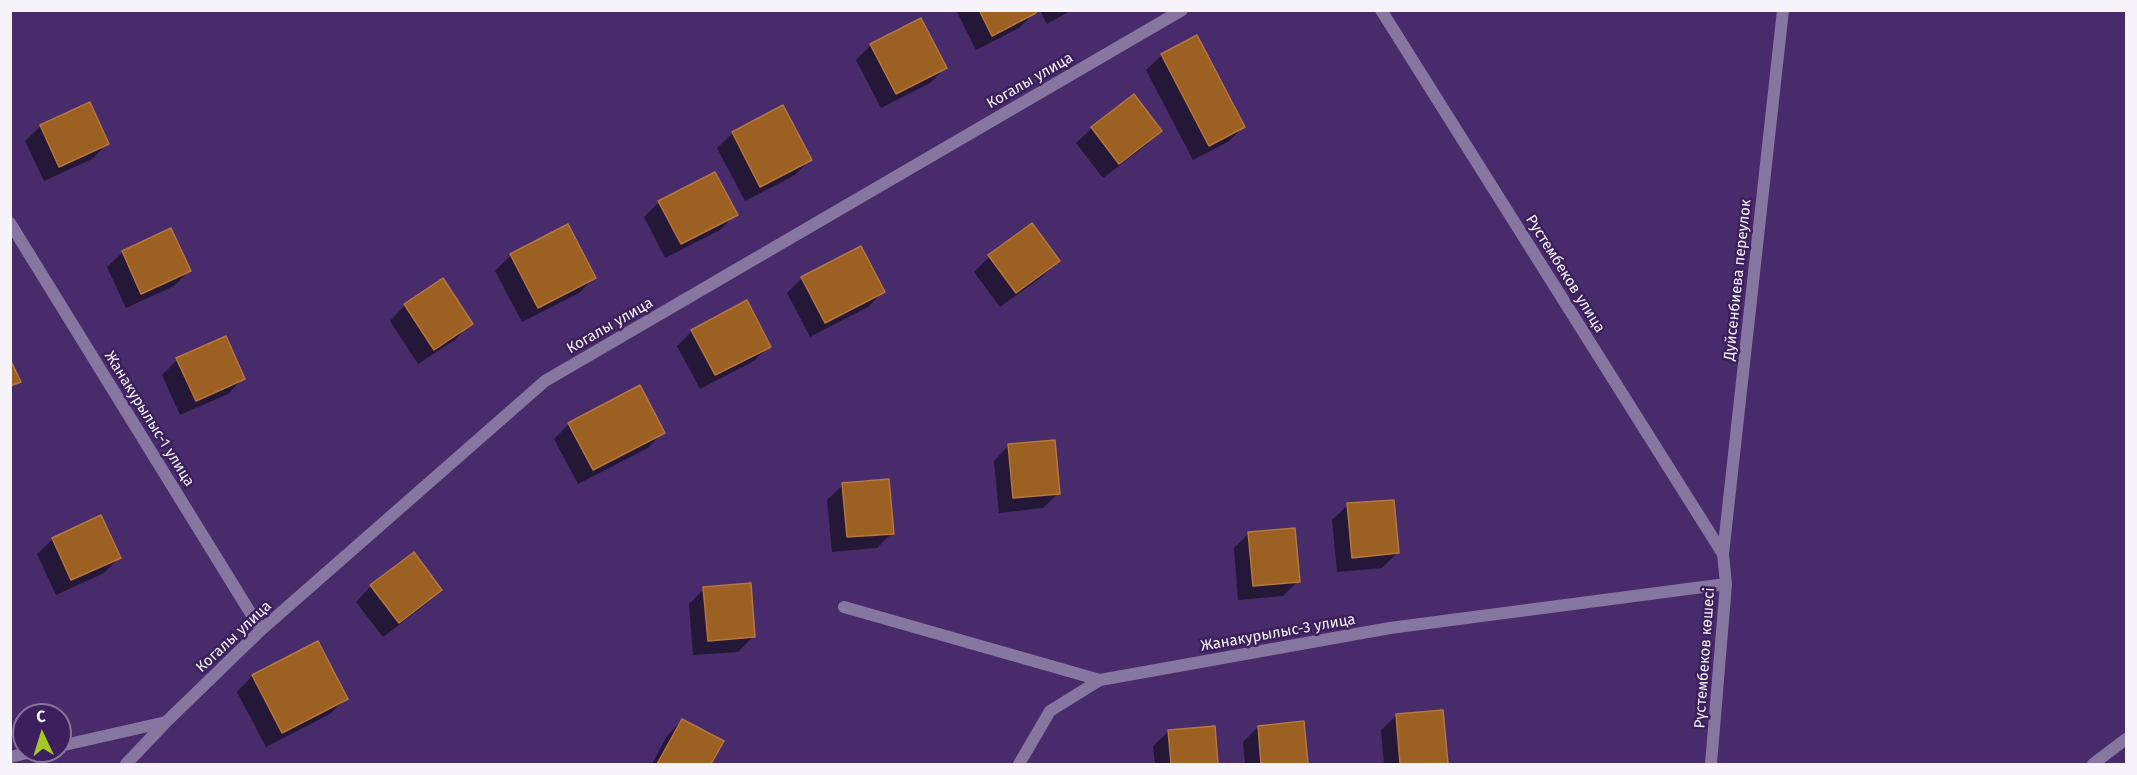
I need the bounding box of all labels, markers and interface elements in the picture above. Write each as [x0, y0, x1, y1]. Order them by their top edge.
street label: Когалы улица [984, 49, 1076, 113]
street label: Дуйсенбиева переулок [1721, 198, 1755, 362]
street label: Рустембеков улица [1522, 212, 1608, 336]
street label: Когалы улица [564, 294, 656, 358]
street label: Жанакурылыс-1 улица [100, 348, 198, 490]
street label: Рүстембеков көшесі [1691, 587, 1719, 729]
street label: Когалы улица [192, 597, 276, 677]
street label: Жанакурылыс-3 улица [1199, 610, 1357, 656]
north arrow [12, 703, 72, 763]
text: С [36, 707, 46, 726]

